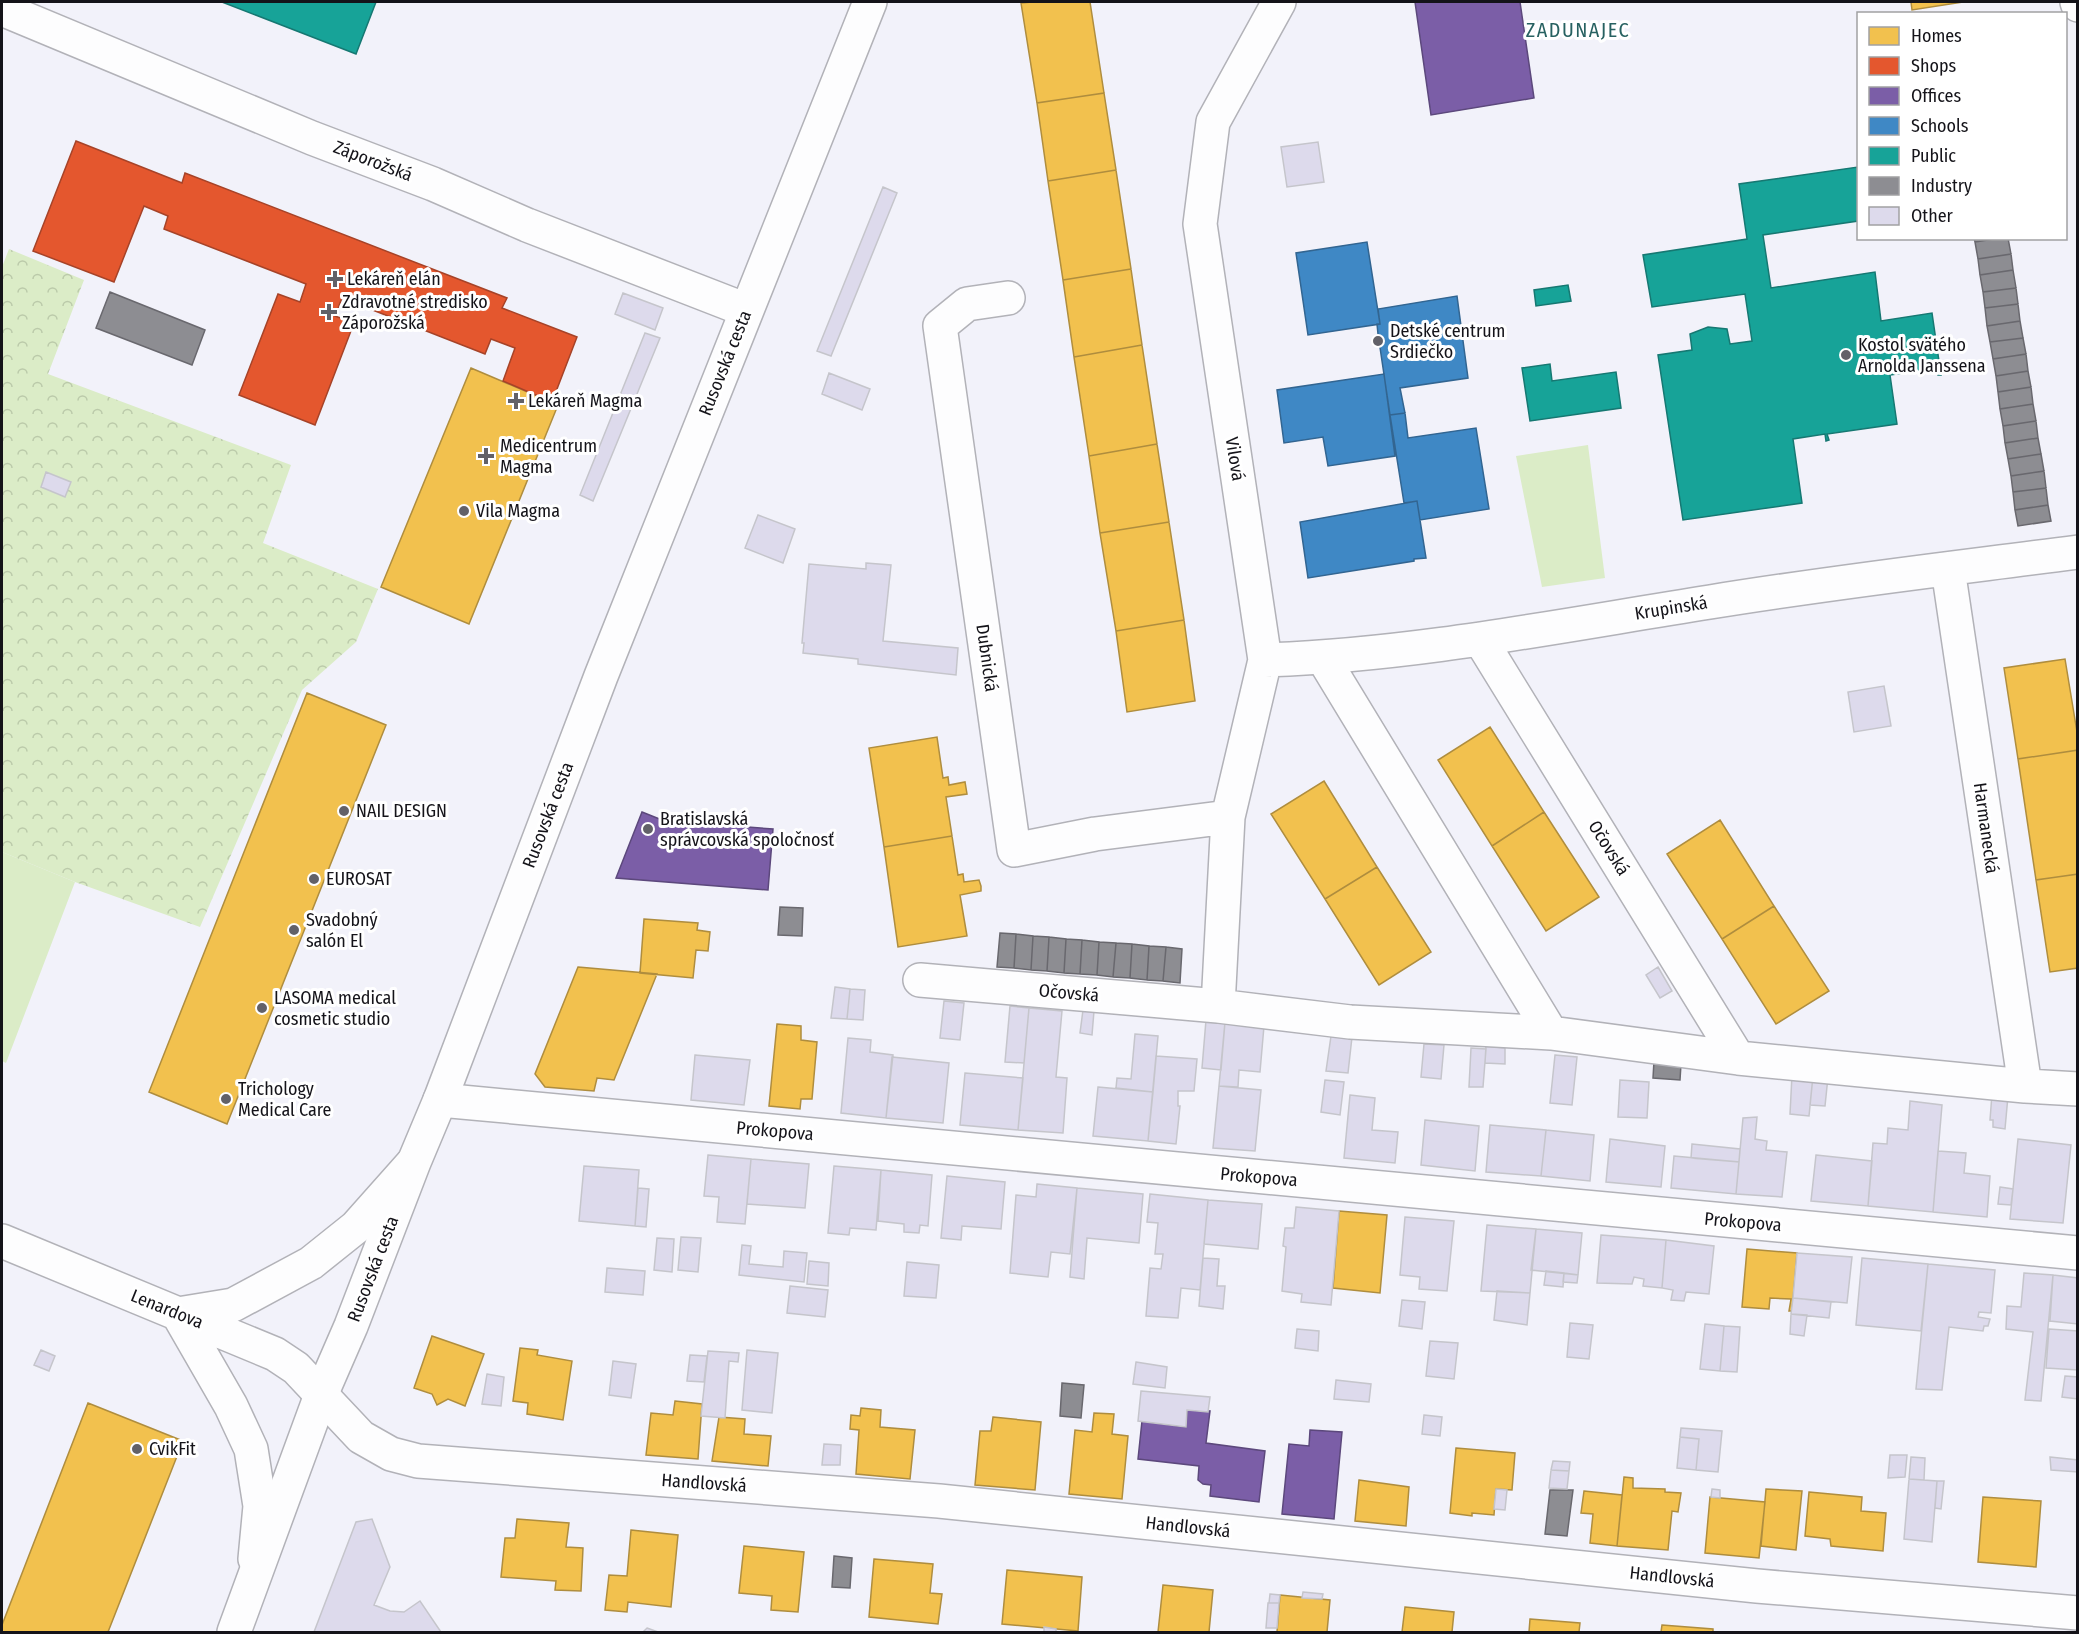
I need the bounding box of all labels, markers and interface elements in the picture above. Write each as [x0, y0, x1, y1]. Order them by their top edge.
legend [1857, 12, 2067, 240]
district label: ZADUNAJEC [1526, 18, 1630, 42]
text: Homes [1911, 25, 1962, 47]
text: Shops [1911, 55, 1956, 77]
text: Offices [1911, 85, 1961, 107]
text: Schools [1911, 115, 1969, 137]
street label: Záporožská [330, 136, 416, 186]
text: Public [1911, 145, 1956, 167]
text: Industry [1911, 175, 1972, 197]
text: Other [1911, 205, 1954, 227]
place label: Lekáreň elán [347, 268, 441, 290]
marker: Lekáreň elán [328, 272, 342, 286]
place label: Zdravotné stredisko Záporožská [342, 291, 488, 334]
marker: Zdravotné stredisko Záporožská [320, 303, 338, 321]
street label: Rusovská cesta [694, 307, 756, 419]
place label: Detské centrum Srdiečko [1390, 320, 1505, 363]
marker: Detské centrum Srdiečko [1371, 334, 1385, 348]
place label: Kostol svätého Arnolda Janssena [1858, 334, 1986, 377]
marker: Kostol svätého Arnolda Janssena [1839, 348, 1853, 362]
place label: Lekáreň Magma [528, 390, 643, 412]
marker: Lekáreň Magma [509, 394, 523, 408]
place label: Medicentrum Magma [500, 435, 597, 478]
street label: Vilová [1221, 435, 1249, 483]
marker: Medicentrum Magma [477, 447, 495, 465]
place label: Vila Magma [476, 500, 560, 522]
marker: Vila Magma [457, 504, 471, 518]
street label: Krupinská [1633, 591, 1709, 625]
street label: Dubnická [971, 623, 1003, 693]
street label: Rusovská cesta [518, 759, 578, 871]
street label: Harmanecká [1969, 781, 2003, 875]
place label: NAIL DESIGN [356, 800, 447, 822]
marker: NAIL DESIGN [337, 804, 351, 818]
place label: Bratislavská správcovská spoločnosť [660, 808, 834, 851]
street label: Očovská [1584, 816, 1634, 880]
marker: Bratislavská správcovská spoločnosť [641, 822, 655, 836]
place label: EUROSAT [326, 868, 392, 890]
marker: EUROSAT [307, 872, 321, 886]
place label: Svadobný salón El [306, 909, 377, 952]
marker: Svadobný salón El [287, 923, 301, 937]
street label: Očovská [1038, 979, 1100, 1007]
place label: LASOMA medical cosmetic studio [274, 987, 396, 1030]
marker: LASOMA medical cosmetic studio [255, 1001, 269, 1015]
place label: Trichology Medical Care [238, 1078, 332, 1121]
marker: Trichology Medical Care [219, 1092, 233, 1106]
street label: Prokopova [735, 1117, 815, 1145]
street label: Prokopova [1219, 1163, 1299, 1191]
street label: Prokopova [1703, 1208, 1783, 1236]
street label: Rusovská cesta [343, 1213, 403, 1325]
street label: Lenardova [128, 1285, 207, 1334]
place label: CvikFit [149, 1438, 196, 1460]
marker: CvikFit [130, 1442, 144, 1456]
street label: Handlovská [661, 1469, 748, 1497]
street label: Handlovská [1144, 1512, 1232, 1542]
street label: Handlovská [1628, 1562, 1716, 1592]

